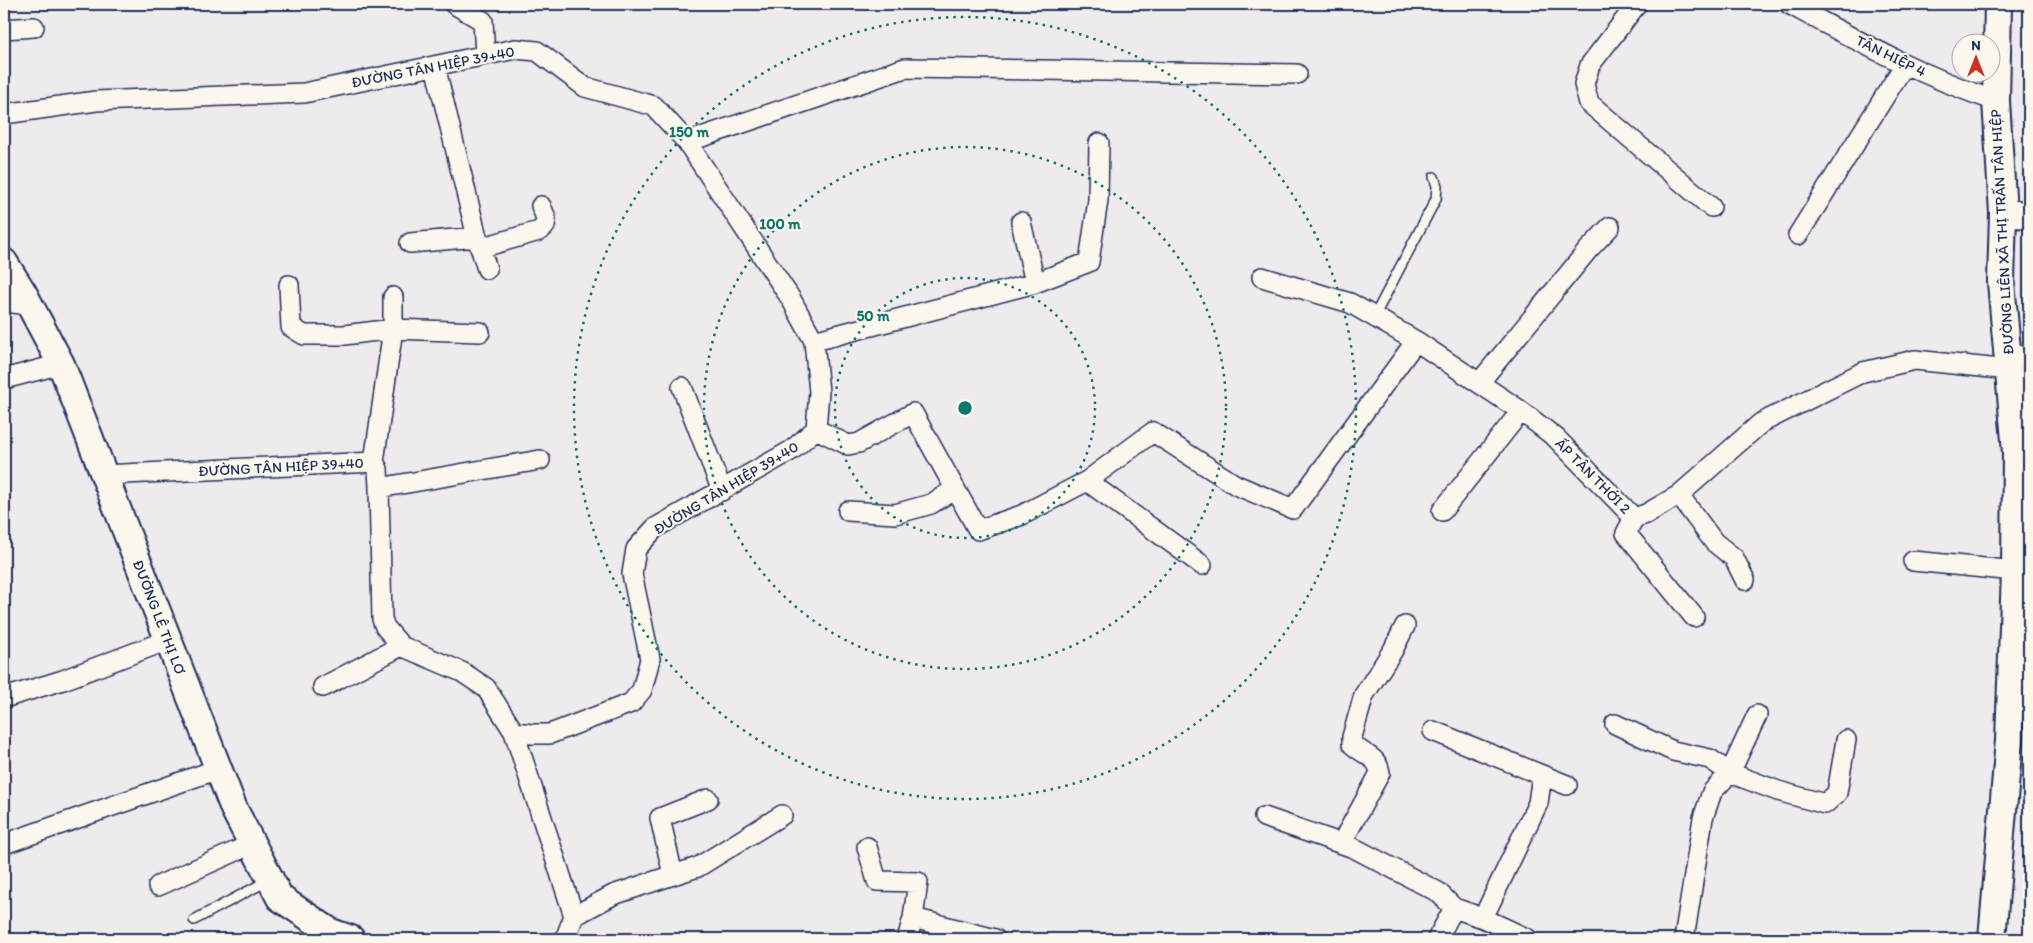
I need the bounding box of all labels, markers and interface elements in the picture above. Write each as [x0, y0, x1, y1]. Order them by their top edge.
street label: TÂN HIỆP 4 [1853, 31, 1929, 81]
north arrow [1950, 32, 2000, 82]
text: N [1971, 37, 1981, 54]
street label: ĐƯỜNG TÂN HIỆP 39+40 [350, 42, 516, 92]
street label: ĐƯỜNG LIÊN XÃ THỊ TRẤN TÂN HIỆP [1986, 108, 2017, 355]
text: 150 m [669, 123, 709, 141]
text: 100 m [759, 215, 801, 233]
text: 50 m [856, 307, 890, 325]
centre of rings [956, 399, 974, 417]
street label: ẤP TÂN THỚI 2 [1551, 434, 1635, 518]
street label: ĐƯỜNG TÂN HIỆP 39+40 [650, 438, 802, 538]
street label: ĐƯỜNG TÂN HIỆP 39+40 [198, 454, 364, 480]
street label: ĐƯỜNG LÊ THỊ LƠ [129, 557, 189, 677]

